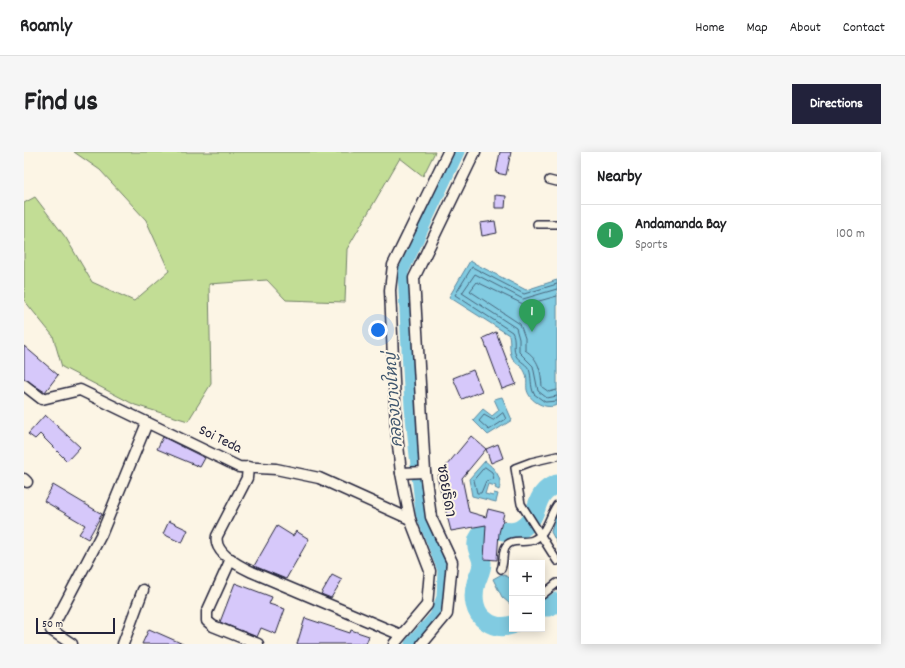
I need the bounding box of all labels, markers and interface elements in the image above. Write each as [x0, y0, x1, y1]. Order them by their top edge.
text: Roamly [20, 14, 72, 41]
text: Home [695, 18, 724, 38]
text: Map [746, 18, 768, 38]
text: About [790, 18, 821, 38]
text: Contact [843, 18, 885, 38]
text: Find us [24, 84, 98, 124]
button: Directions [792, 84, 881, 124]
text: Nearby [597, 166, 641, 190]
text: Andamanda Bay [635, 214, 726, 236]
text: 1 [609, 225, 611, 244]
text: 100 m [836, 225, 865, 244]
text: Sports [635, 236, 668, 255]
pin: 1 [519, 299, 545, 332]
your location [368, 320, 388, 340]
water label: คลองบางใหญ่ [379, 349, 410, 448]
street label: Soi Teda [194, 420, 246, 460]
street label: ซอยธิดา [430, 463, 460, 519]
map controls [509, 560, 545, 632]
button: + [509, 560, 545, 596]
button: − [509, 596, 545, 632]
scale bar [36, 616, 115, 635]
text: 50 m [42, 617, 63, 633]

